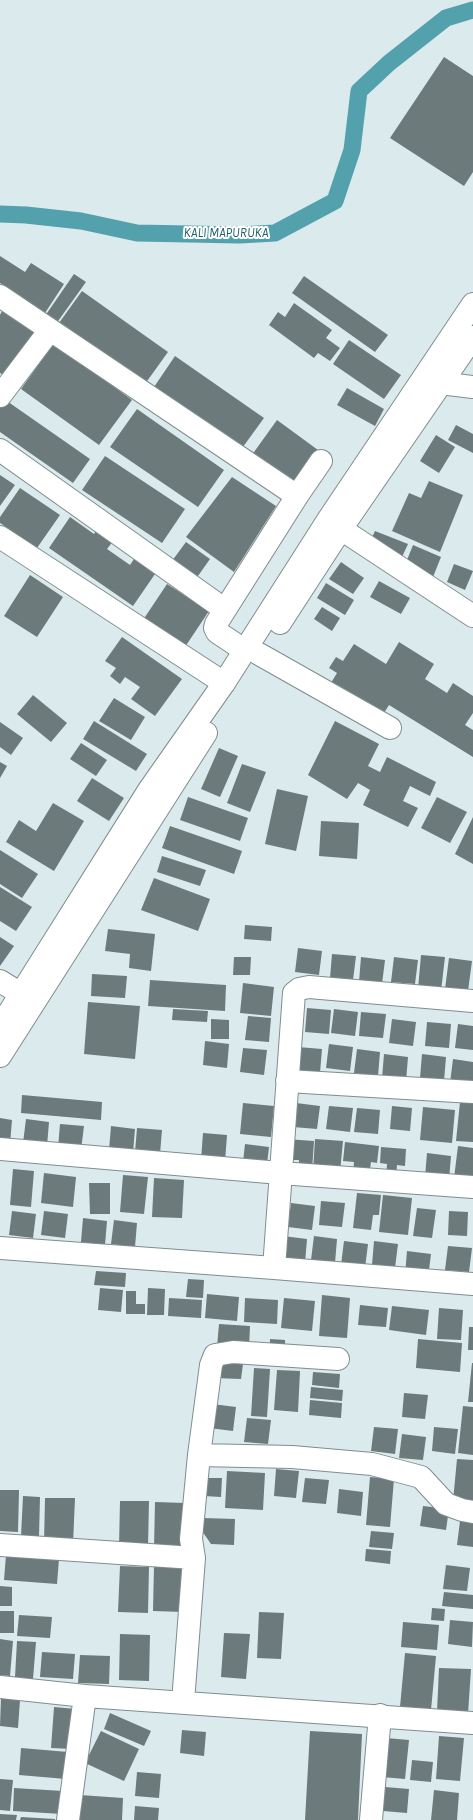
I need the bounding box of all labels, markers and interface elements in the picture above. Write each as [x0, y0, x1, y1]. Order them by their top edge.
water label: KALI MAPURUKA [184, 225, 268, 241]

